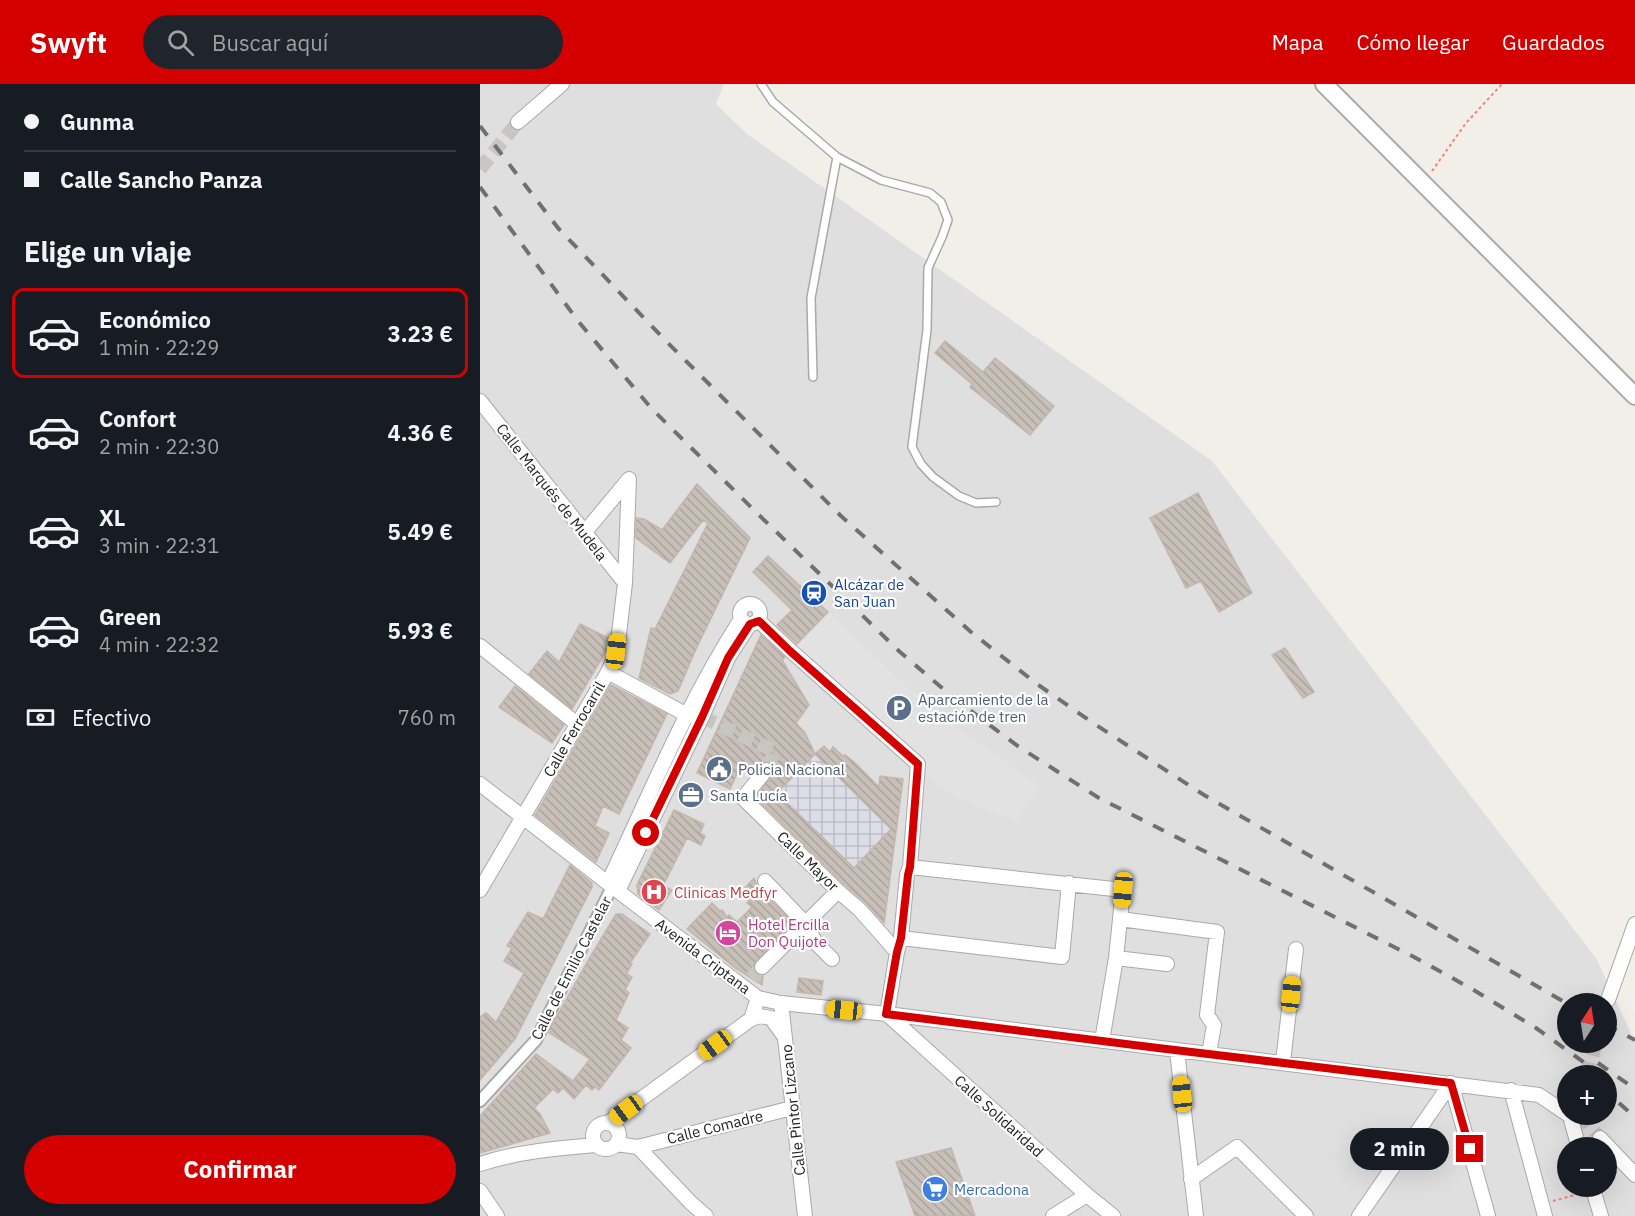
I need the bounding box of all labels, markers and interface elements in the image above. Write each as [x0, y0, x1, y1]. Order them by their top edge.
search box [143, 15, 563, 69]
text: Swyft [30, 24, 107, 61]
icon: search [164, 26, 197, 59]
text: Buscar aquí [212, 28, 328, 57]
text: Mapa [1272, 28, 1323, 56]
text: Cómo llegar [1356, 28, 1469, 56]
text: Guardados [1502, 28, 1605, 56]
text: Gunma [60, 107, 134, 136]
text: Calle Sancho Panza [60, 165, 263, 194]
text: Elige un viaje [24, 234, 192, 269]
text: Económico [99, 305, 211, 334]
icon: car [27, 306, 81, 360]
text: 3.23 € [388, 319, 453, 348]
text: 1 min · 22:29 [99, 334, 219, 361]
text: Confort [99, 404, 177, 433]
icon: car [27, 405, 81, 459]
text: 4.36 € [388, 418, 453, 447]
street label: Calle Marqués de Mudela [492, 419, 612, 565]
text: 2 min · 22:30 [99, 433, 219, 460]
text: XL [99, 503, 125, 532]
icon: car [27, 504, 81, 558]
text: 5.49 € [388, 517, 453, 546]
text: 3 min · 22:31 [99, 532, 219, 559]
place label: Alcázar de San Juan [834, 575, 904, 611]
station icon: Alcázar de San Juan [799, 578, 829, 608]
text: Green [99, 602, 161, 631]
icon: car [27, 603, 81, 657]
text: 5.93 € [388, 616, 453, 645]
text: 4 min · 22:32 [99, 631, 219, 658]
car [605, 632, 627, 670]
street label: Calle Ferrocarril [539, 678, 609, 780]
place label: Aparcamiento de la estación de tren [918, 690, 1049, 726]
parking icon: Aparcamiento de la estación de tren [884, 693, 914, 723]
icon: cash [24, 701, 57, 734]
text: Efectivo [72, 703, 151, 732]
text: 760 m [398, 704, 456, 731]
public building icon: Policia Nacional [704, 754, 734, 784]
place label: Policia Nacional [738, 760, 845, 779]
office icon: Santa Lucía [676, 780, 706, 810]
place label: Santa Lucía [710, 786, 787, 805]
route start [632, 819, 659, 846]
street label: Calle Mayor [773, 827, 843, 895]
car [1112, 871, 1134, 909]
hospital icon: Clinicas Medfyr [639, 877, 669, 907]
place label: Clinicas Medfyr [674, 883, 777, 902]
street label: Calle de Emilio Castelar [527, 893, 616, 1043]
street label: Avenida Criptana [652, 914, 754, 998]
place label: Hotel Ercilla Don Quijote [748, 915, 830, 951]
hotel icon: Hotel Ercilla Don Quijote [713, 918, 743, 948]
car [1280, 975, 1302, 1013]
north arrow [1557, 993, 1617, 1053]
map controls [1557, 993, 1617, 1197]
car [825, 999, 863, 1021]
car [695, 1027, 735, 1063]
street label: Calle Pintor Lizcano [777, 1043, 809, 1177]
button: + [1557, 1065, 1617, 1125]
street label: Calle Solidaridad [950, 1071, 1048, 1161]
car [1171, 1075, 1193, 1113]
car [606, 1092, 646, 1128]
street label: Calle Comadre [665, 1106, 765, 1148]
callout: 2 min [1350, 1128, 1449, 1170]
button: Confirmar [24, 1135, 456, 1204]
text: 2 min [1373, 1135, 1426, 1162]
route end [1456, 1135, 1483, 1162]
button: − [1557, 1137, 1617, 1197]
supermarket icon: Mercadona [920, 1174, 950, 1204]
place label: Mercadona [954, 1180, 1029, 1199]

